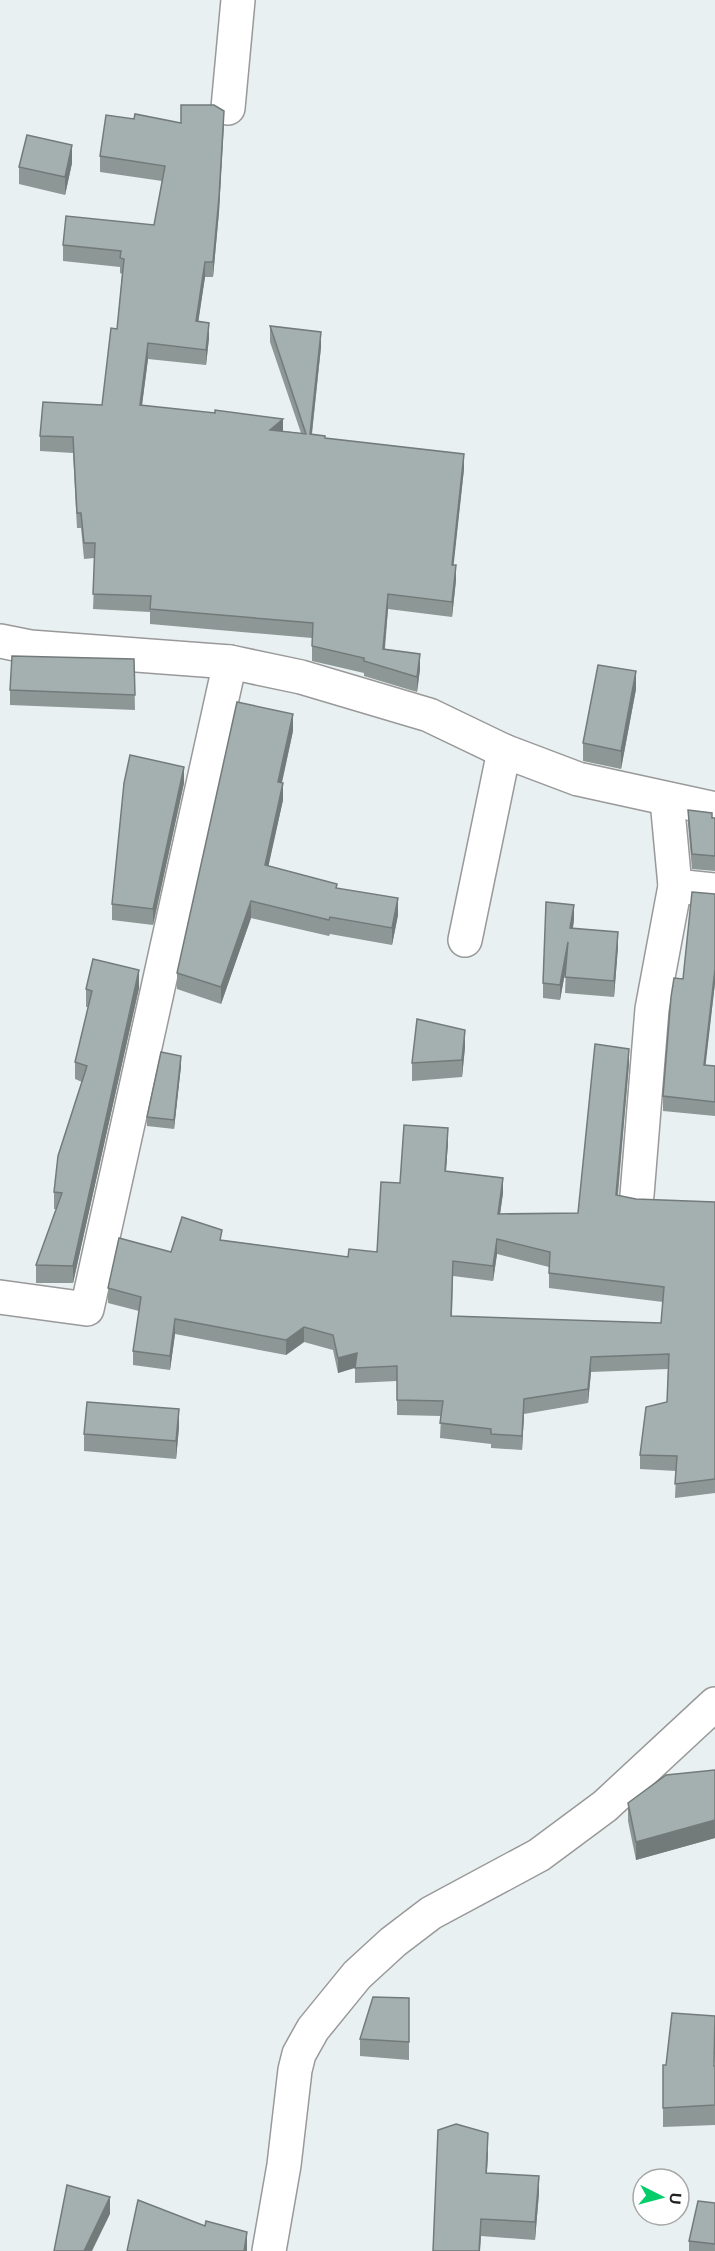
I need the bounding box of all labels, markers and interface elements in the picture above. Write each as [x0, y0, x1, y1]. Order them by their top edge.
north arrow [631, 2167, 691, 2227]
text: U [666, 2192, 684, 2205]

